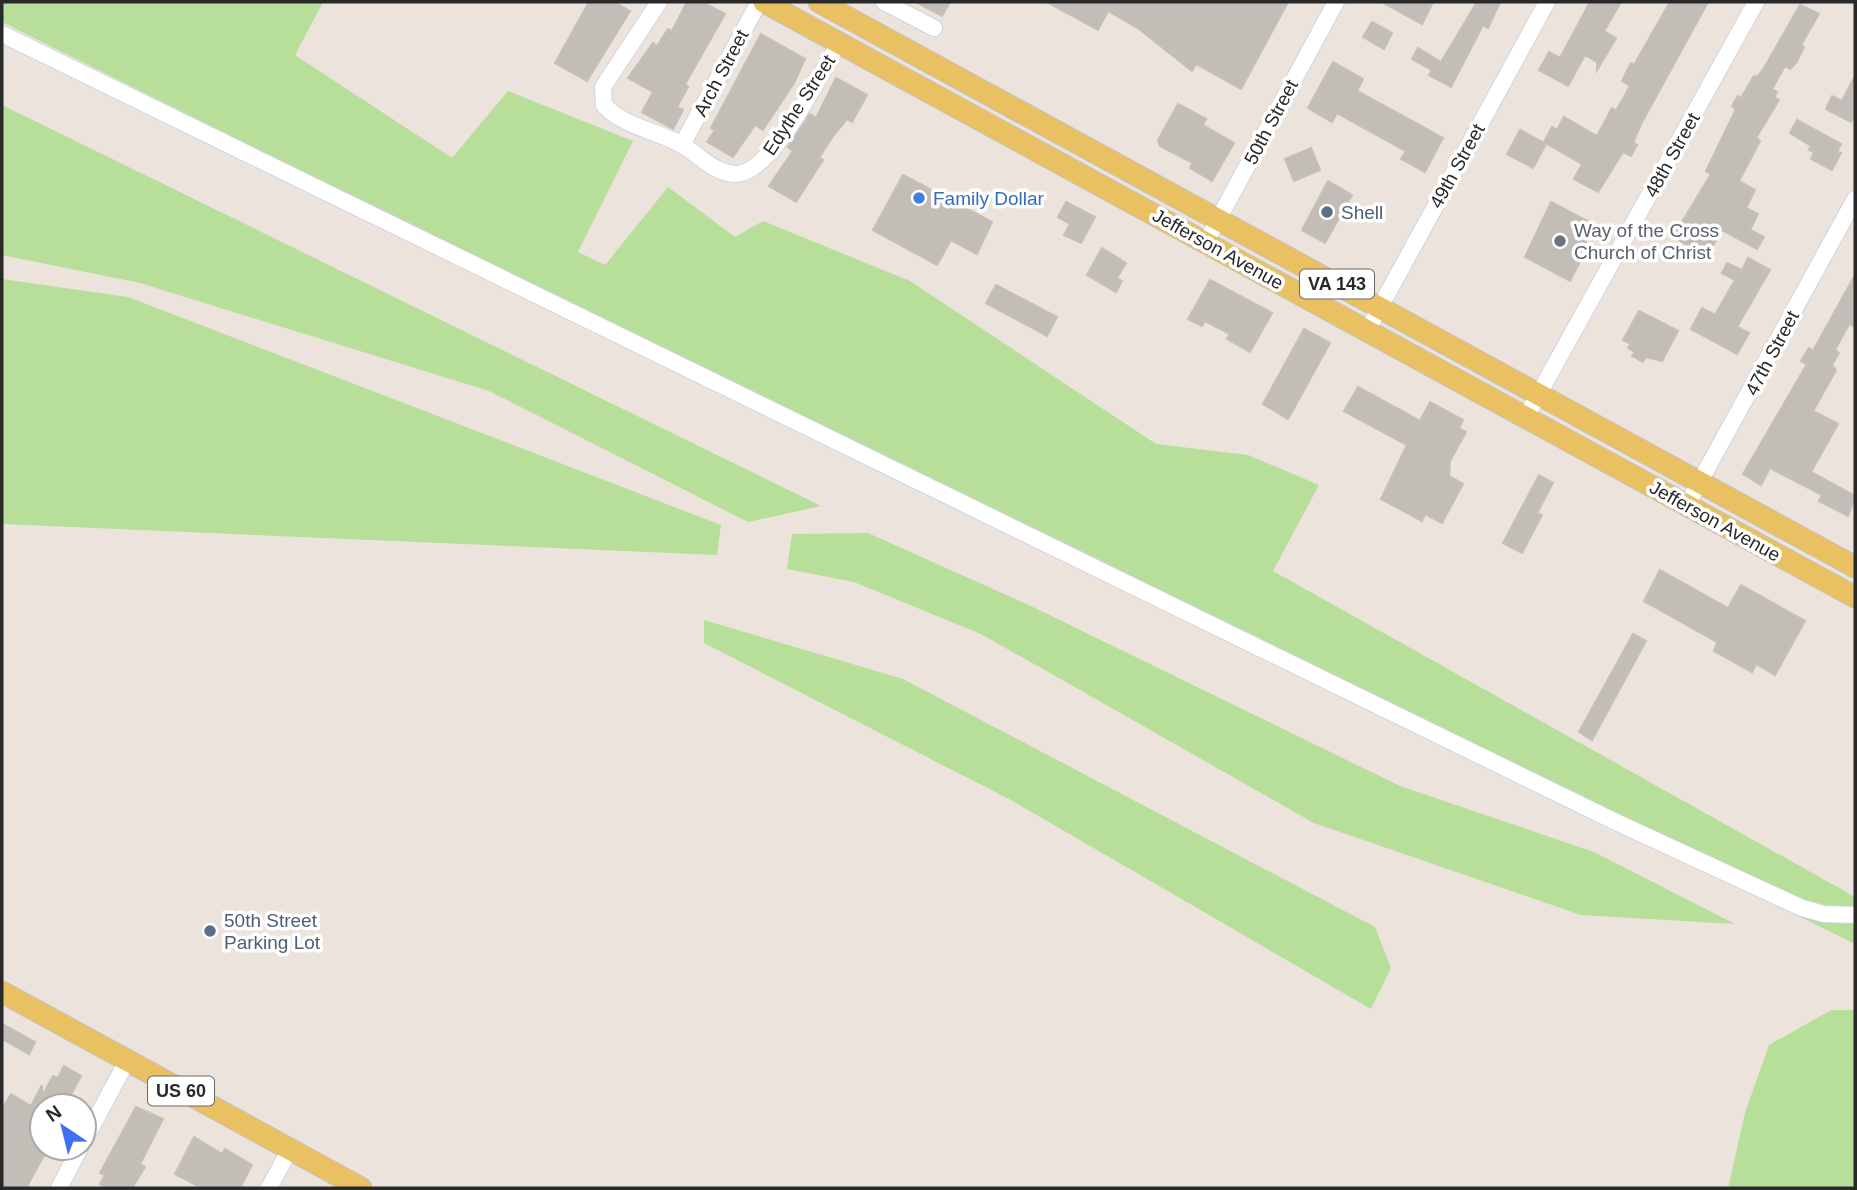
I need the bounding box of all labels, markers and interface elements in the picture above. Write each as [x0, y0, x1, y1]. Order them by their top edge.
street label: Arch Street [689, 25, 753, 120]
street label: Edythe Street [759, 50, 840, 159]
street label: 50th Street [1240, 75, 1302, 168]
street label: 48th Street [1640, 109, 1704, 201]
street label: 49th Street [1425, 120, 1489, 212]
place label: Family Dollar [933, 188, 1045, 209]
marker: Family Dollar [911, 190, 927, 206]
place label: Shell [1341, 202, 1383, 223]
street label: Jefferson Avenue [1149, 204, 1287, 294]
marker: Shell [1319, 204, 1335, 220]
place label: Way of the Cross Church of Christ [1574, 220, 1719, 263]
marker: Way of the Cross Church of Christ [1552, 233, 1568, 249]
road number: VA 143 [1300, 270, 1374, 298]
street label: 47th Street [1741, 306, 1803, 399]
street label: Jefferson Avenue [1646, 476, 1784, 566]
place label: 50th Street Parking Lot [224, 910, 321, 953]
marker: 50th Street Parking Lot [202, 923, 218, 939]
road number: US 60 [148, 1076, 214, 1106]
north arrow [28, 1092, 98, 1162]
text: N [42, 1101, 65, 1126]

